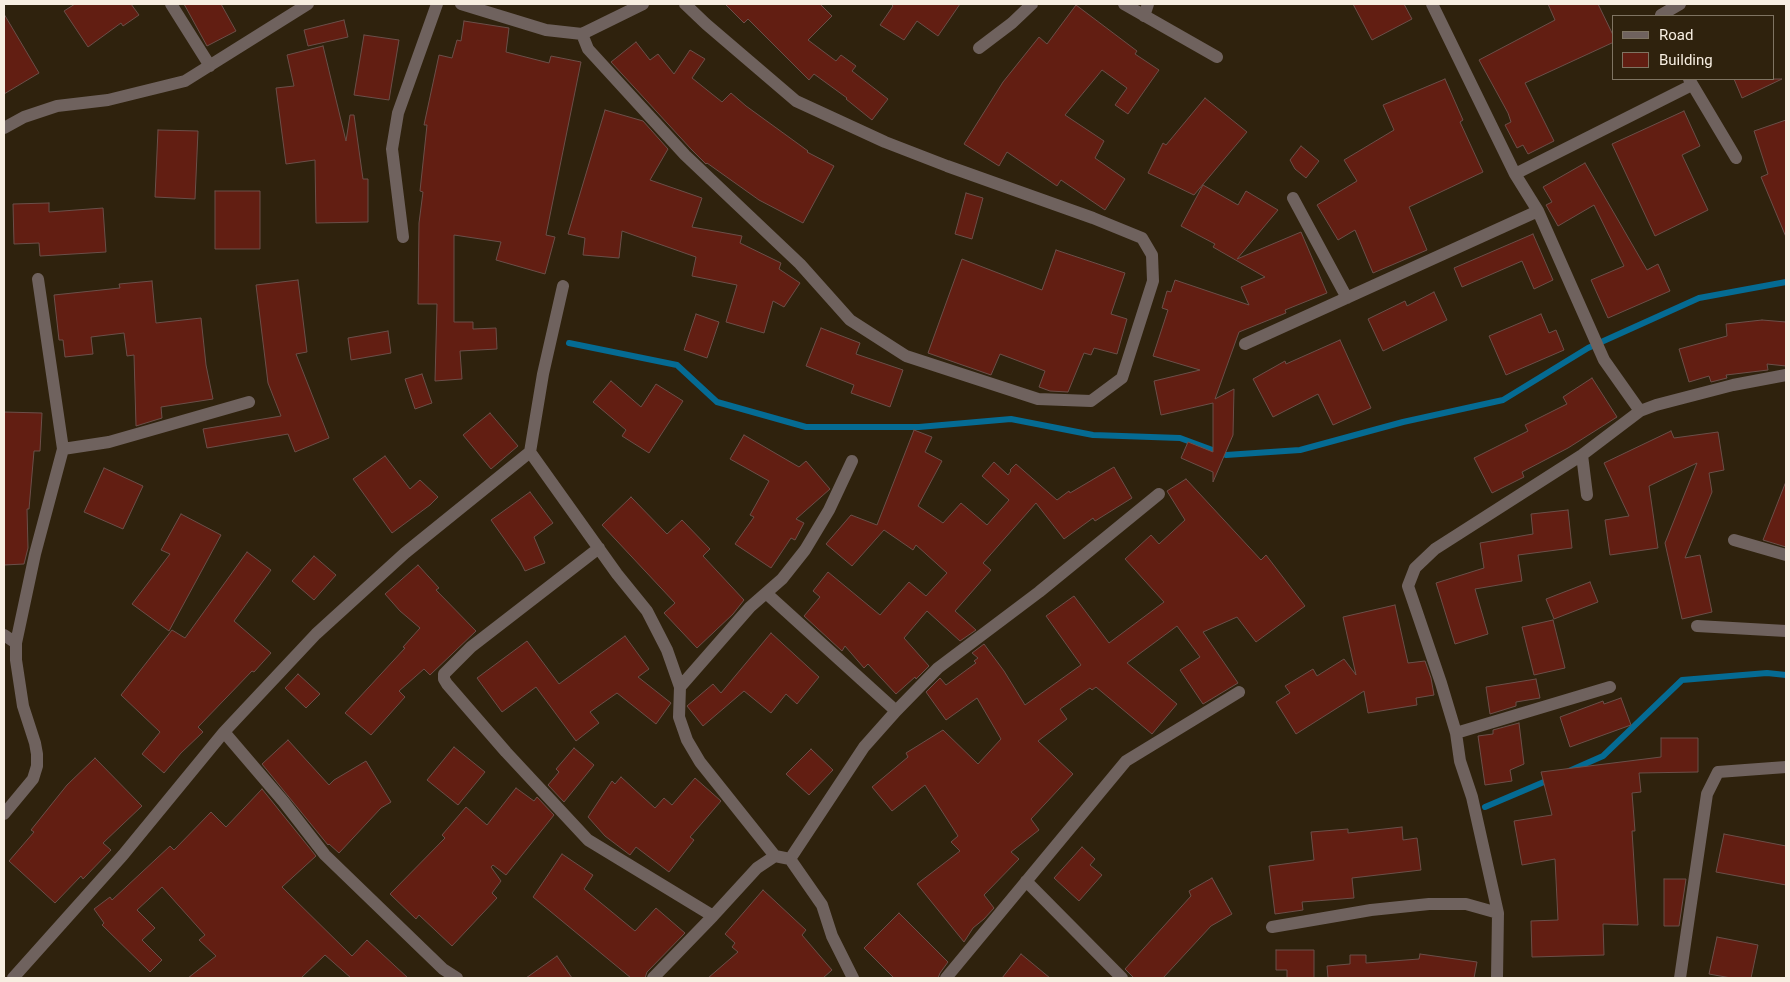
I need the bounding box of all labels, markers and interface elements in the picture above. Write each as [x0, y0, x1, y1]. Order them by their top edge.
legend [1612, 15, 1775, 80]
text: Road [1659, 26, 1693, 44]
text: Building [1659, 51, 1713, 69]

